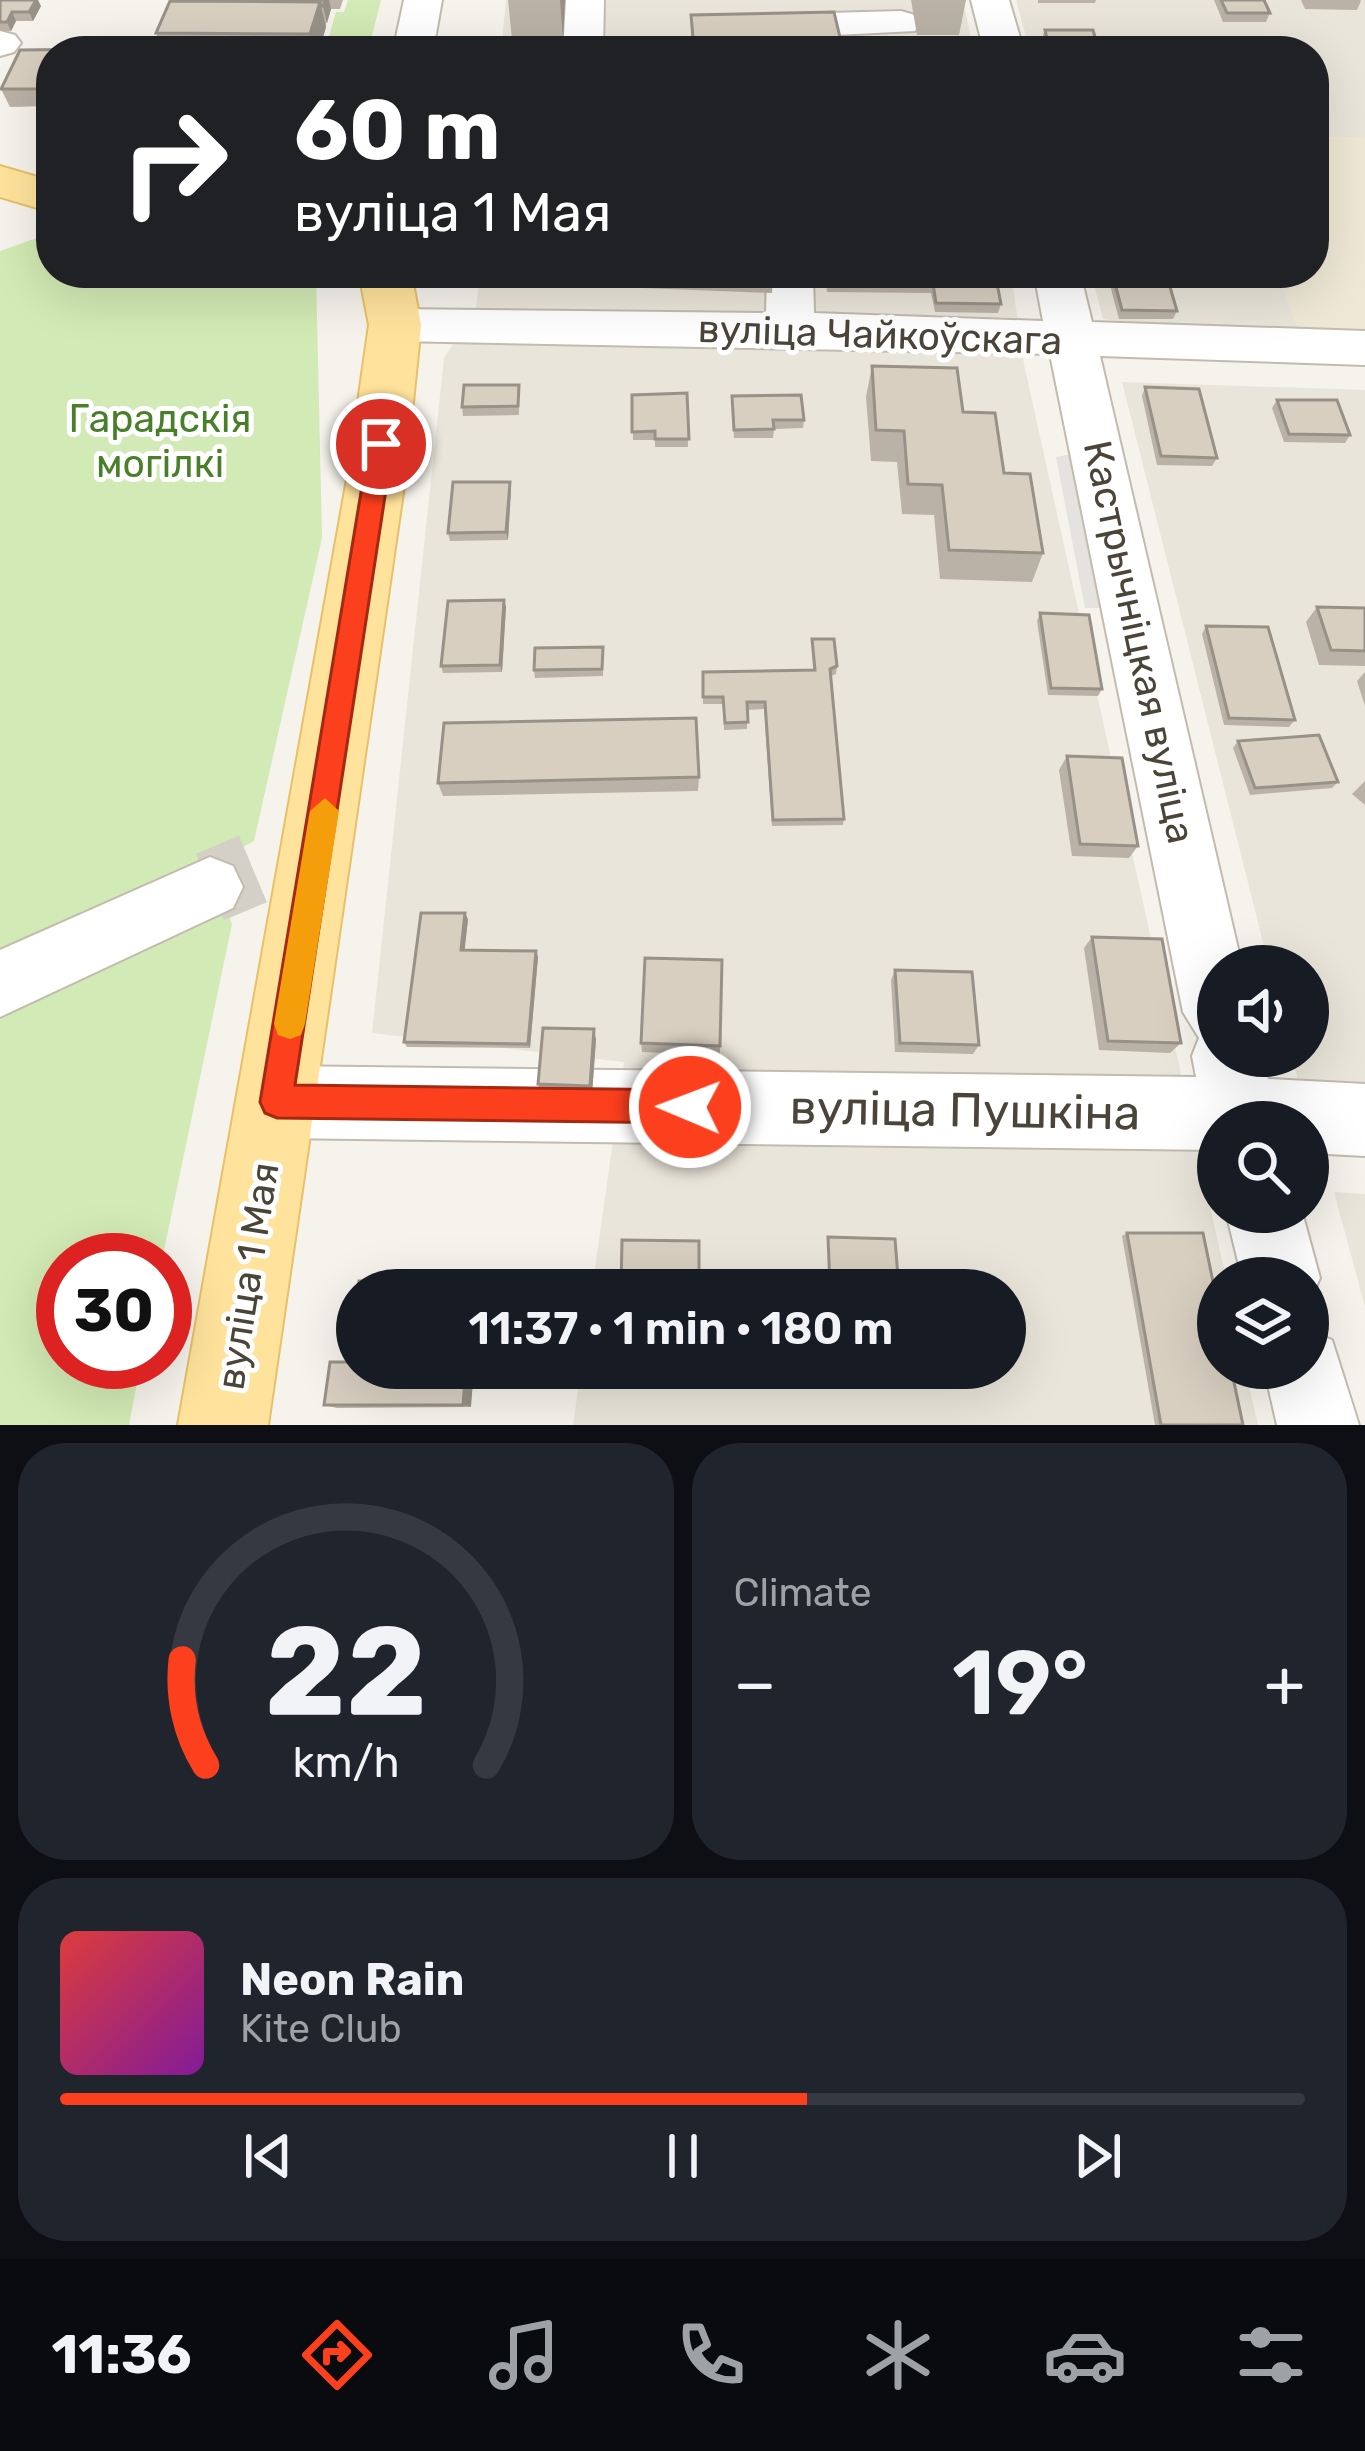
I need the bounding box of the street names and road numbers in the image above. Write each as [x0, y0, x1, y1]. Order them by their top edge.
street label: вуліца Чайкоўскага [697, 306, 1063, 364]
street label: Кастрычніцкая вуліца [1074, 436, 1204, 848]
street label: вуліца Пушкіна [789, 1078, 1141, 1142]
street label: вуліца 1 Мая [207, 1159, 289, 1393]

